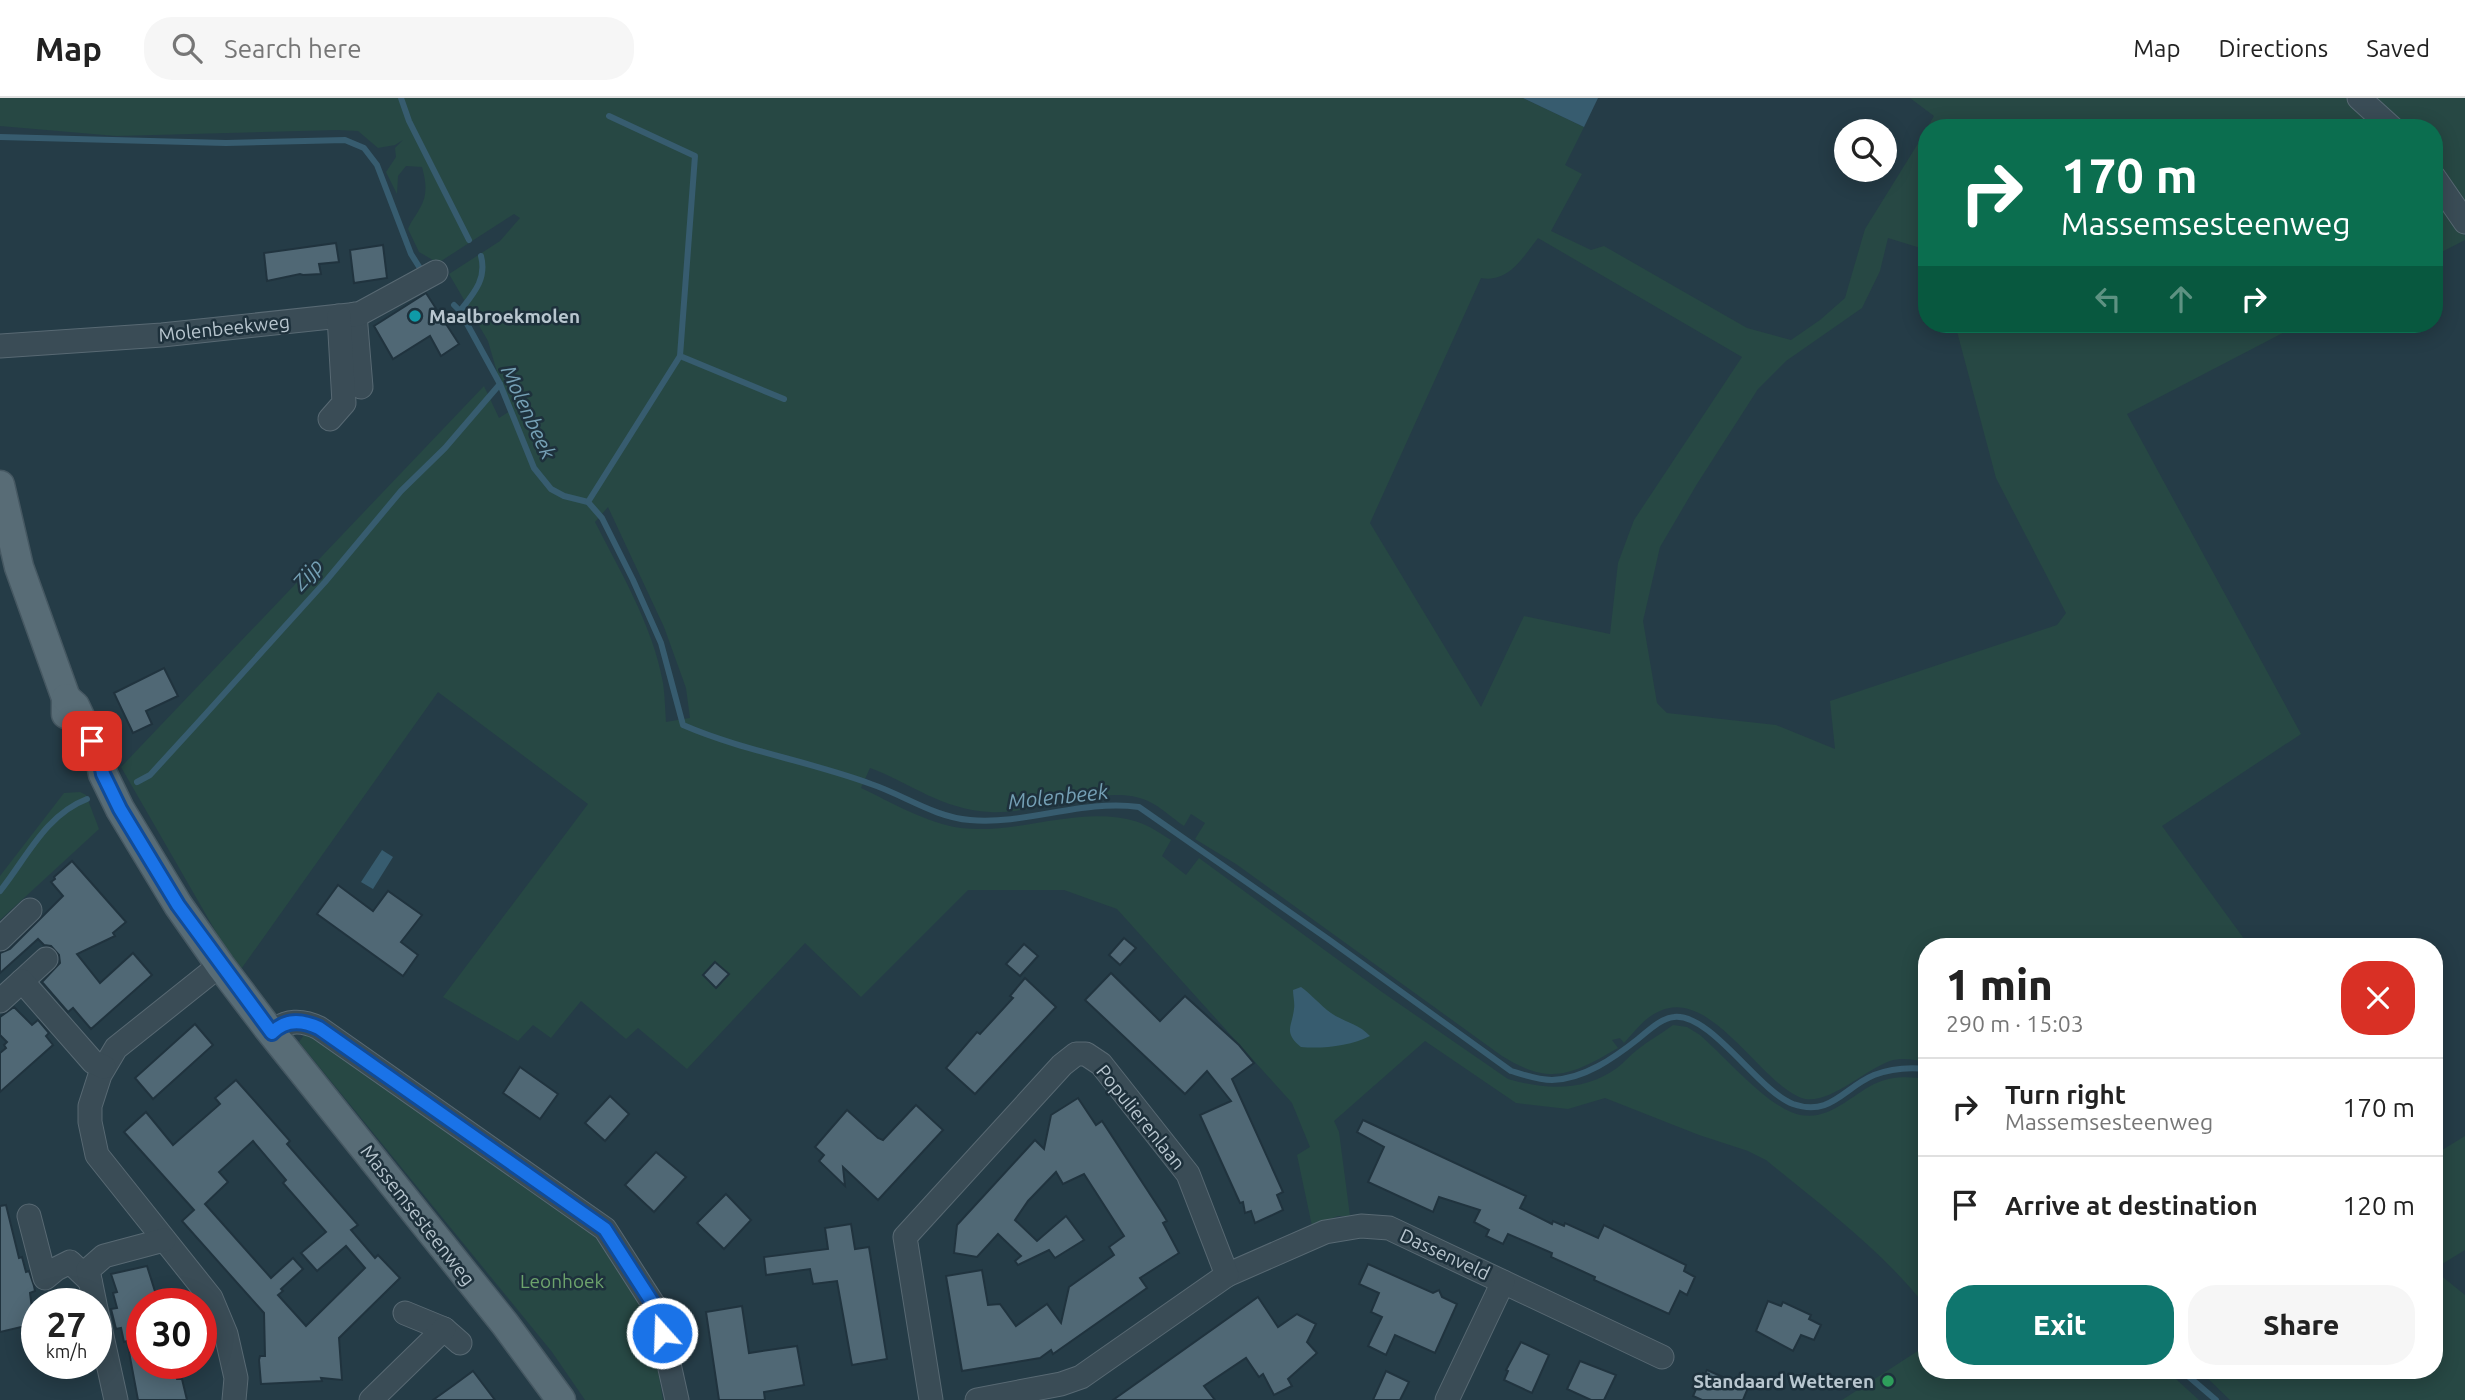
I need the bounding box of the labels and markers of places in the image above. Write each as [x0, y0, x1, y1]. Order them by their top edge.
place label: Maalbroekmolen [429, 305, 580, 327]
marker: Maalbroekmolen [407, 308, 423, 324]
pin [62, 711, 122, 771]
place label: Standaard Wetteren [1693, 1370, 1874, 1392]
marker: Standaard Wetteren [1880, 1373, 1896, 1389]

